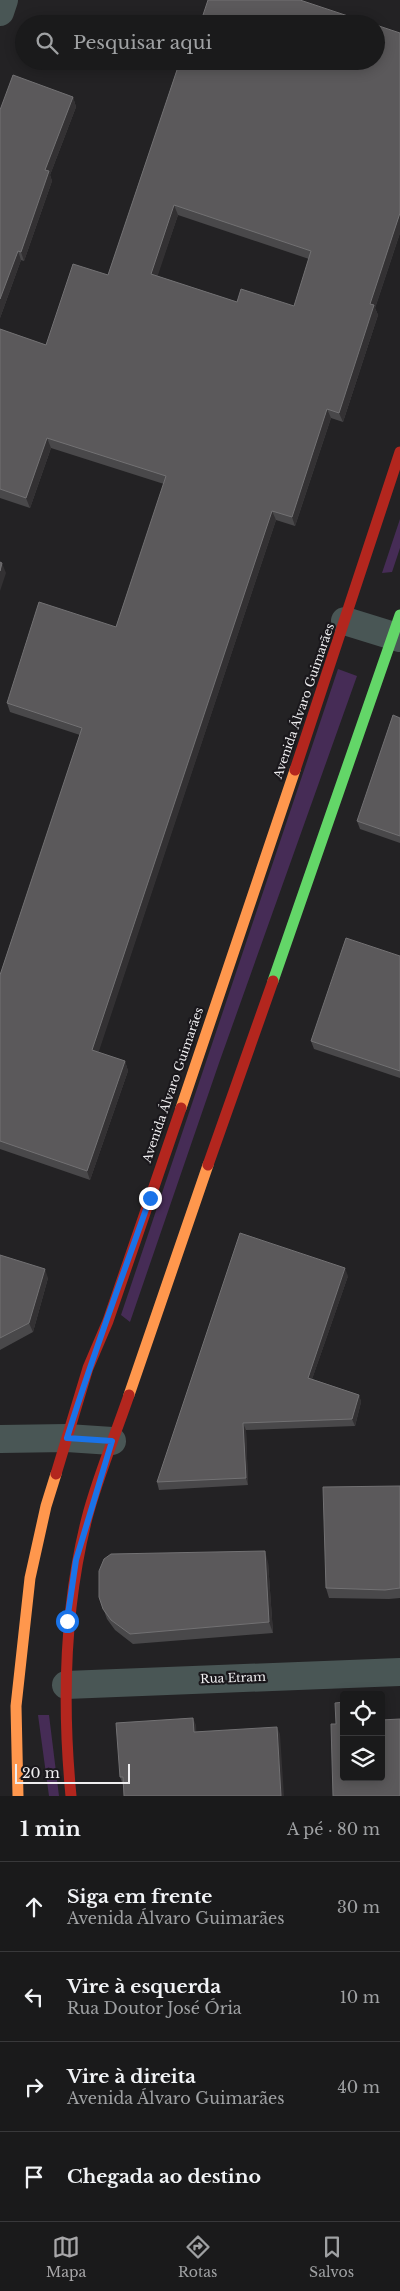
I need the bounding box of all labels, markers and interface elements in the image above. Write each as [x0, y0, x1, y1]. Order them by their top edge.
search box [15, 15, 385, 70]
icon: search [33, 29, 61, 57]
text: Pesquisar aqui [73, 31, 212, 54]
street label: Avenida Álvaro Guimarães [269, 621, 337, 781]
street label: Avenida Álvaro Guimarães [138, 1005, 206, 1165]
route end [139, 1187, 162, 1210]
route start [56, 1610, 79, 1633]
street label: Rua Etram [200, 1669, 266, 1686]
map controls [340, 1691, 385, 1781]
button: locate [340, 1691, 385, 1736]
button: layers [340, 1736, 385, 1781]
scale bar [15, 1761, 130, 1784]
text: 20 m [22, 1764, 60, 1782]
text: 1 min [20, 1816, 81, 1842]
text: A pé · 80 m [287, 1819, 380, 1839]
text: Siga em frente [67, 1885, 212, 1908]
icon: ahead [20, 1893, 48, 1921]
text: 30 m [337, 1897, 380, 1917]
text: Avenida Álvaro Guimarães [67, 1908, 284, 1928]
text: Vire à esquerda [67, 1975, 221, 1998]
icon: left [20, 1983, 48, 2011]
text: 10 m [340, 1987, 380, 2007]
text: Rua Doutor José Ória [67, 1998, 242, 2018]
text: Vire à direita [67, 2065, 196, 2088]
icon: right [20, 2073, 48, 2101]
text: 40 m [337, 2077, 380, 2097]
text: Avenida Álvaro Guimarães [67, 2088, 284, 2108]
icon: arrive [20, 2163, 48, 2191]
text: Chegada ao destino [67, 2165, 261, 2188]
tab: Mapa [46, 2233, 86, 2281]
tab: Rotas [178, 2233, 217, 2281]
tab: Salvos [309, 2233, 354, 2281]

